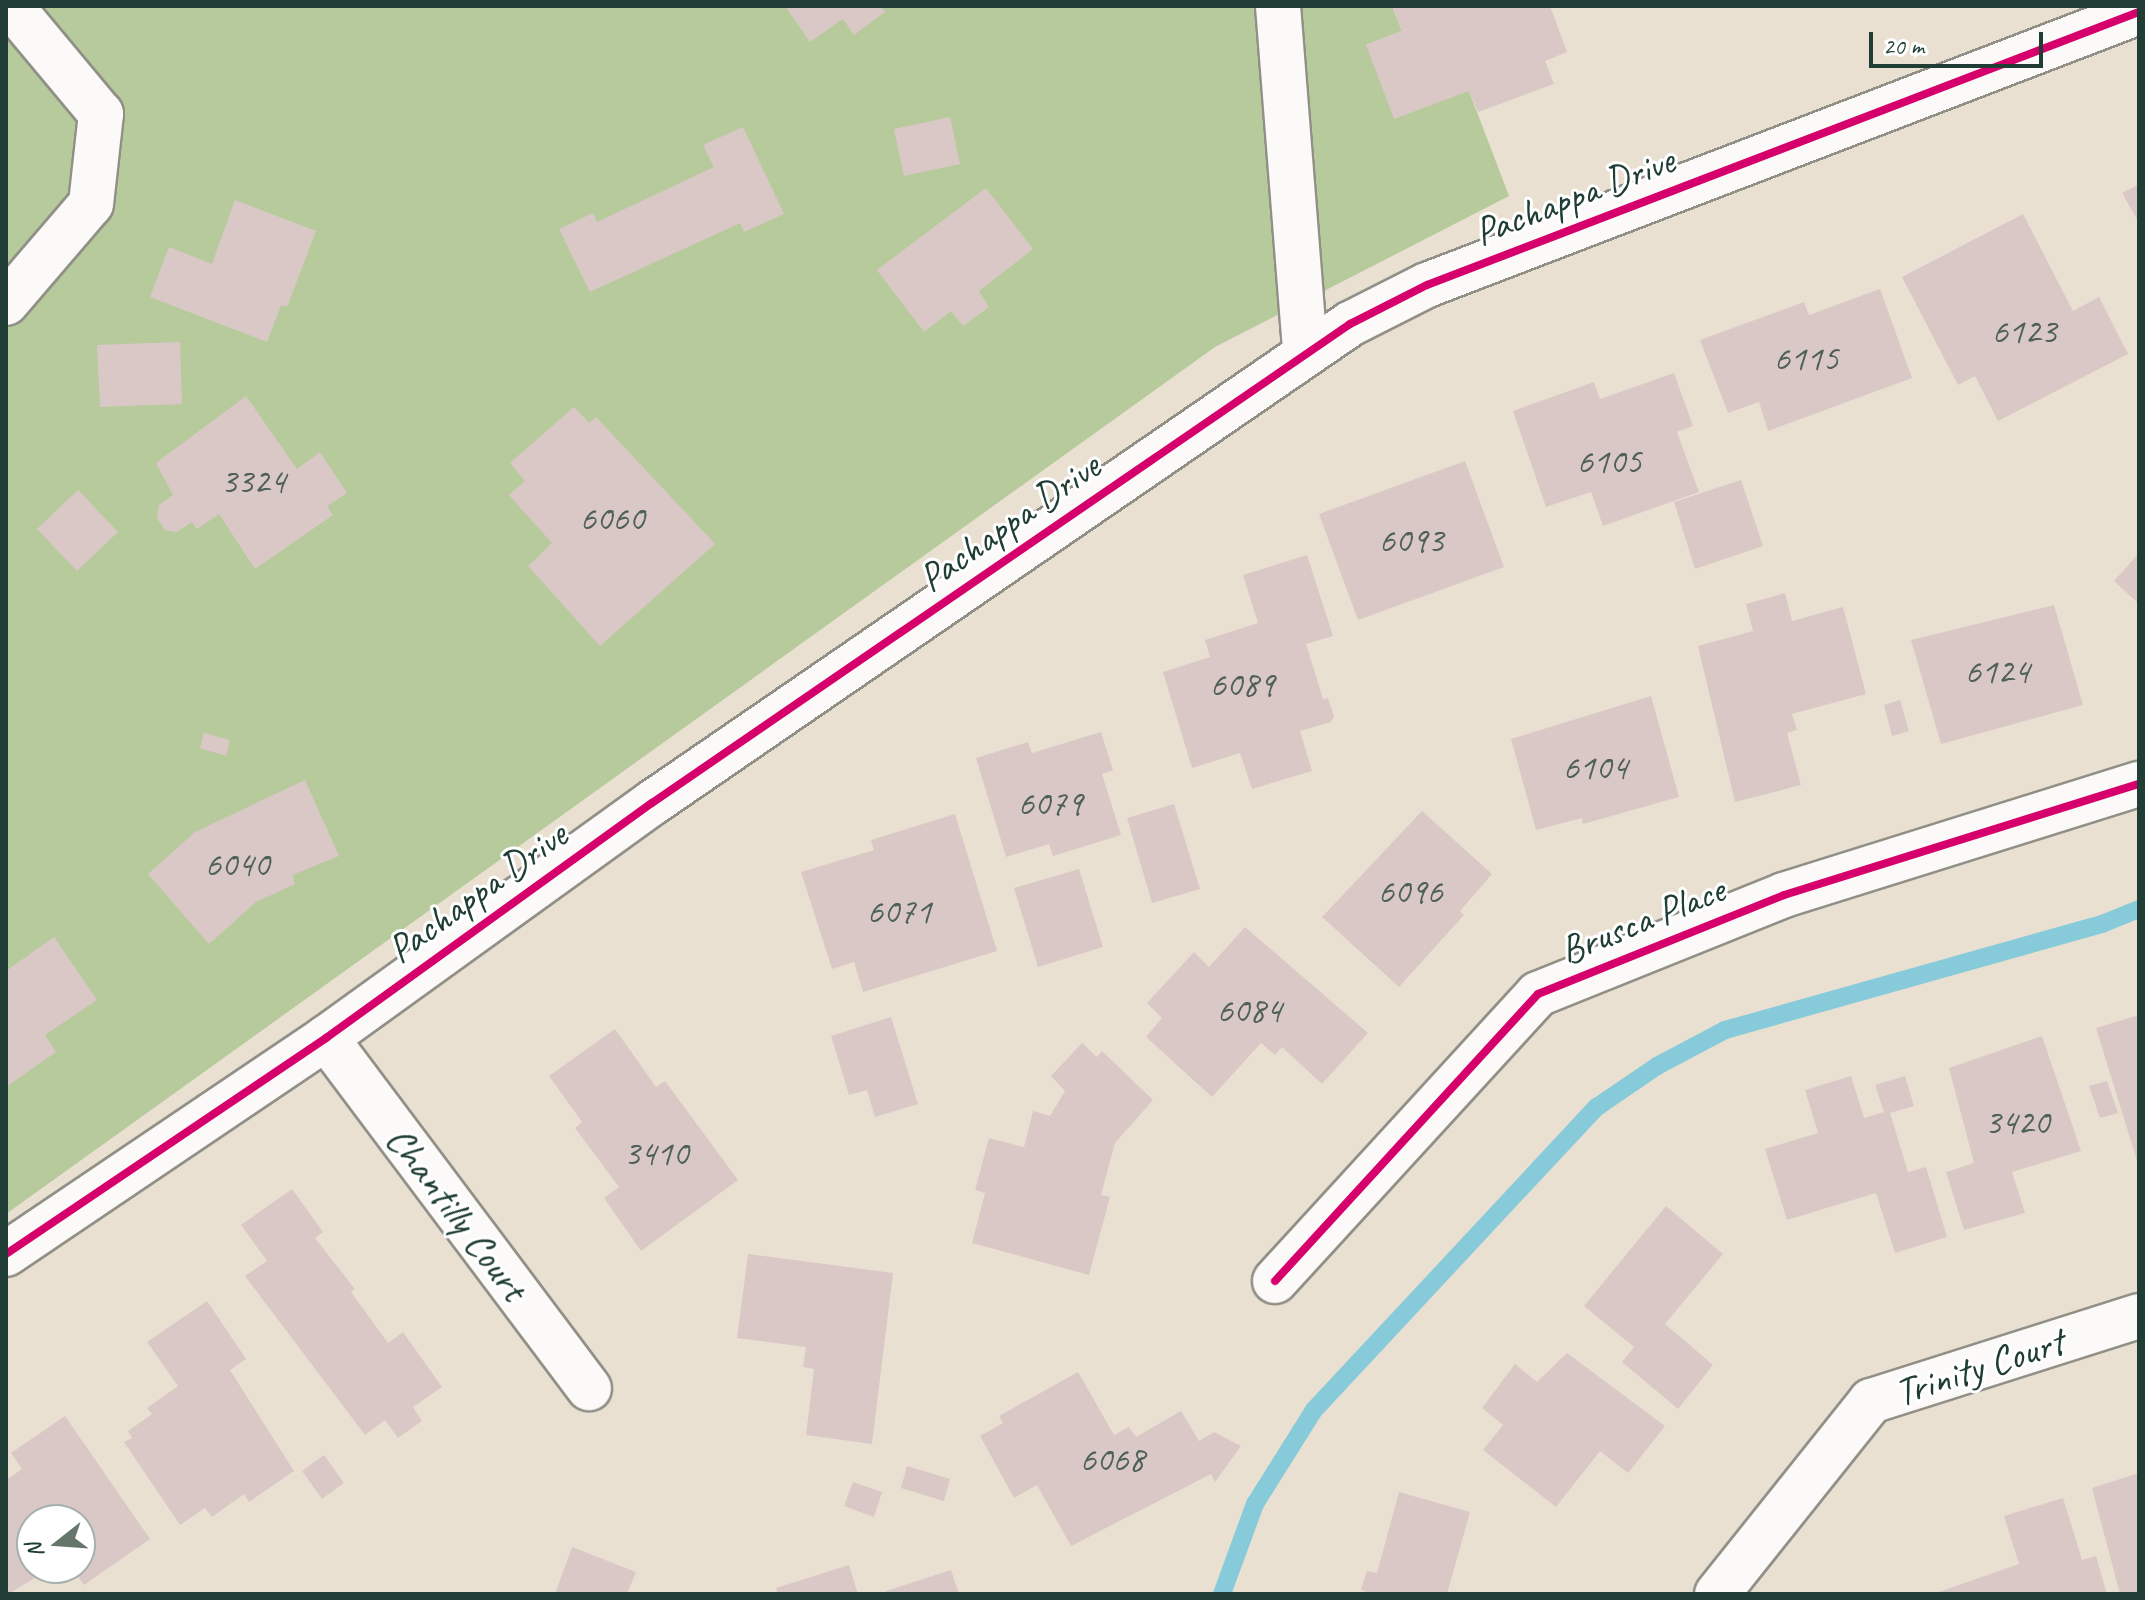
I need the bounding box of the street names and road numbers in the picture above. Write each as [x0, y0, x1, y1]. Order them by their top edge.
street label: Pachappa Drive [1467, 136, 1681, 256]
street label: Pachappa Drive [909, 442, 1109, 602]
street label: Pachappa Drive [378, 811, 576, 973]
street label: Brusca Place [1552, 865, 1732, 975]
street label: Chantilly Court [376, 1116, 538, 1310]
street label: Trinity Court [1889, 1317, 2069, 1417]

